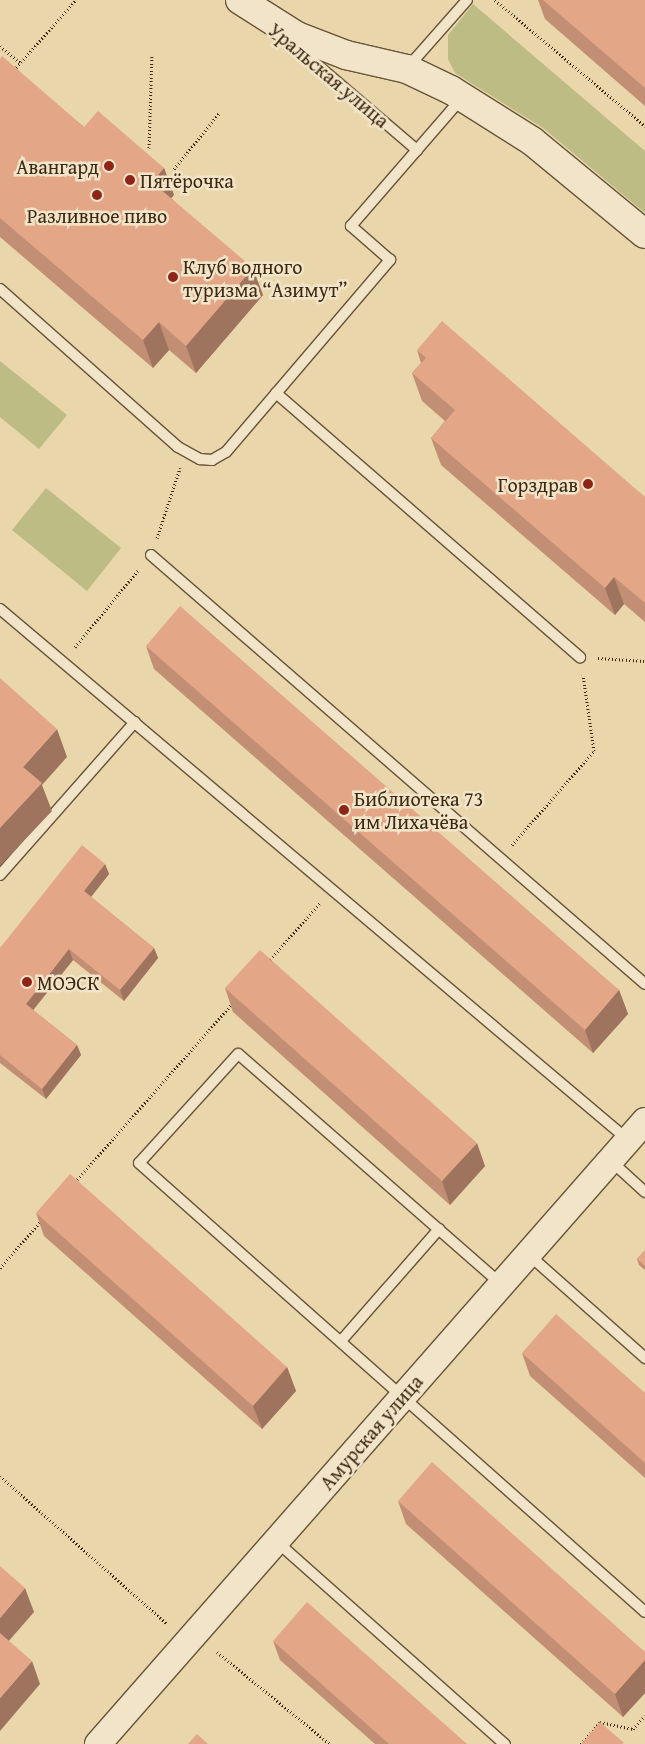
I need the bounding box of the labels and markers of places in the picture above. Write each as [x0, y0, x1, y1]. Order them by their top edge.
place label: Авангард [16, 154, 99, 178]
marker: Авангард [103, 160, 115, 172]
place label: Пятёрочка [140, 168, 234, 192]
marker: Пятёрочка [124, 174, 136, 186]
marker: Разливное пиво [91, 189, 103, 201]
place label: Разливное пиво [27, 203, 167, 227]
place label: Клуб водного туризма “Азимут” [183, 254, 347, 301]
marker: Клуб водного туризма “Азимут” [167, 271, 179, 283]
place label: Горздрав [498, 472, 578, 496]
marker: Горздрав [582, 478, 594, 490]
place label: Библиотека 73 им Лихачёва [354, 786, 483, 833]
marker: Библиотека 73 им Лихачёва [338, 804, 350, 816]
place label: МОЭСК [37, 970, 99, 994]
marker: МОЭСК [21, 976, 33, 988]

